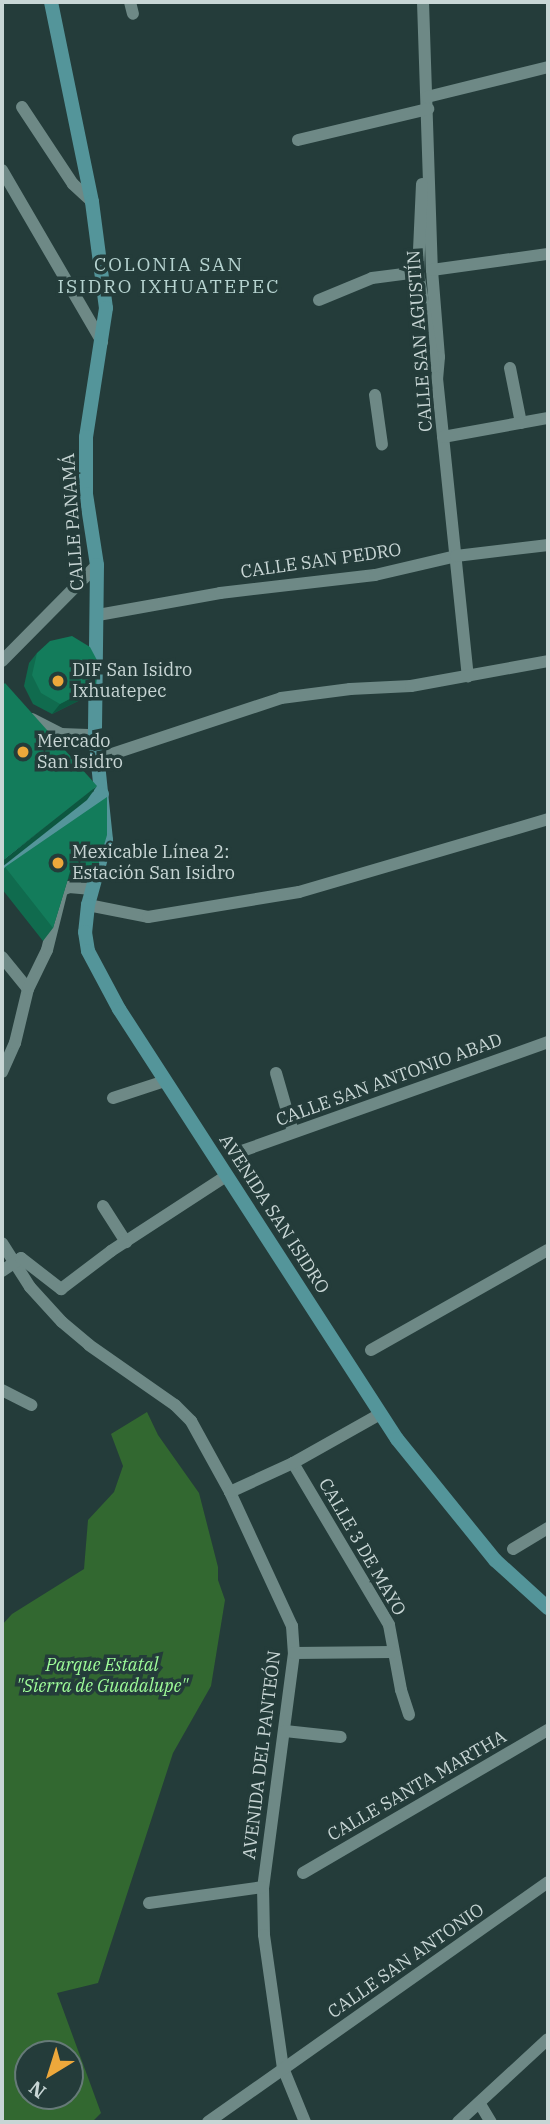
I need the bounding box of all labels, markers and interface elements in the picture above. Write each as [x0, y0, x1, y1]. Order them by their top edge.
street label: CALLE SAN AGUSTÍN [403, 249, 437, 433]
district label: COLONIA SAN ISIDRO IXHUATEPEC [60, 254, 278, 298]
street label: CALLE PANAMÁ [57, 452, 89, 592]
street label: CALLE SAN PEDRO [239, 539, 403, 583]
place label: DIF San Isidro Ixhuatepec [72, 660, 192, 702]
marker: DIF San Isidro Ixhuatepec [50, 673, 66, 689]
place label: Mercado San Isidro [37, 731, 123, 774]
marker: Mercado San Isidro [15, 744, 31, 760]
place label: Mexicable Línea 2: Estación San Isidro [72, 842, 235, 884]
marker: Mexicable Línea 2: Estación San Isidro [50, 855, 66, 871]
street label: CALLE SAN ANTONIO ABAD [273, 1029, 505, 1131]
street label: AVENIDA SAN ISIDRO [214, 1130, 334, 1298]
street label: CALLE 3 DE MAYO [314, 1474, 410, 1620]
street label: AVENIDA DEL PANTEÓN [238, 1649, 286, 1861]
park label: Parque Estatal "Sierra de Guadalupe" [16, 1655, 188, 1698]
street label: CALLE SANTA MARTHA [324, 1726, 510, 1846]
street label: CALLE SAN ANTONIO [324, 1899, 488, 2023]
north arrow [14, 2040, 84, 2110]
text: N [24, 2076, 51, 2104]

